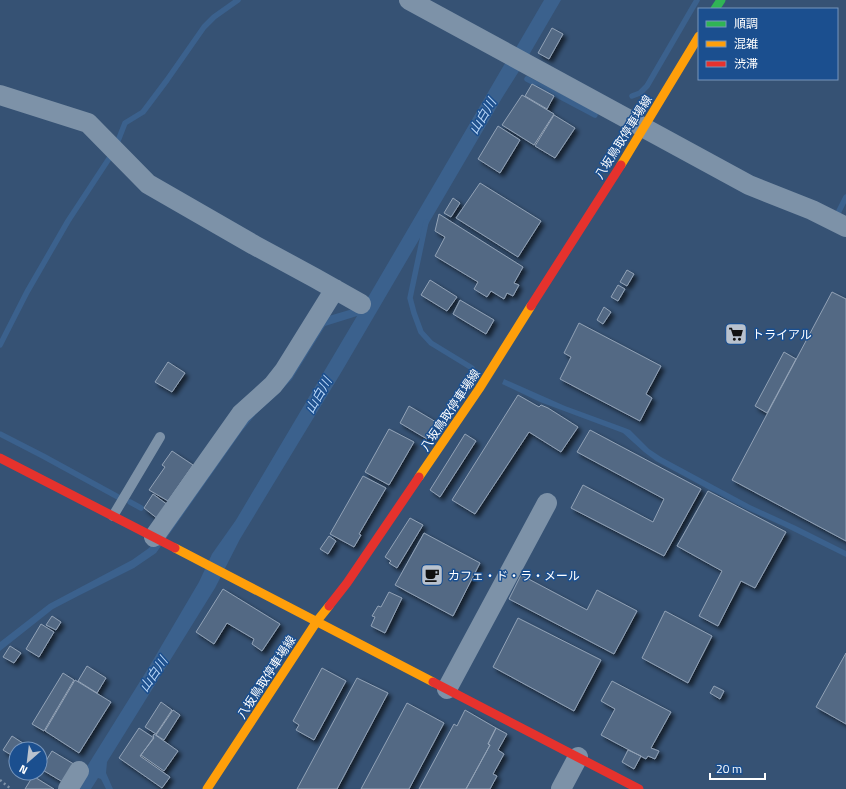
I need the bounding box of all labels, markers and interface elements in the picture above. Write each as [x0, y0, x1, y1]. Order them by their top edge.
legend [698, 8, 838, 80]
text: 順調 [734, 14, 758, 33]
text: 混雑 [734, 34, 758, 53]
text: 渋滞 [734, 54, 758, 73]
street label: 八坂鳥取停車場線 [590, 91, 656, 183]
water label: 山白川 [463, 92, 502, 138]
supermarket icon: トライアル [723, 321, 749, 347]
place label: トライアル [752, 325, 812, 344]
street label: 八坂鳥取停車場線 [415, 365, 485, 455]
water label: 山白川 [300, 371, 337, 417]
cafe icon: カフェ・ド・ラ・メール [419, 562, 445, 588]
place label: カフェ・ド・ラ・メール [448, 566, 580, 585]
street label: 八坂鳥取停車場線 [232, 632, 300, 722]
water label: 山白川 [134, 651, 173, 696]
north arrow [8, 741, 48, 781]
scale bar [710, 755, 765, 781]
text: 20 m [716, 759, 742, 778]
text: N [16, 761, 30, 779]

